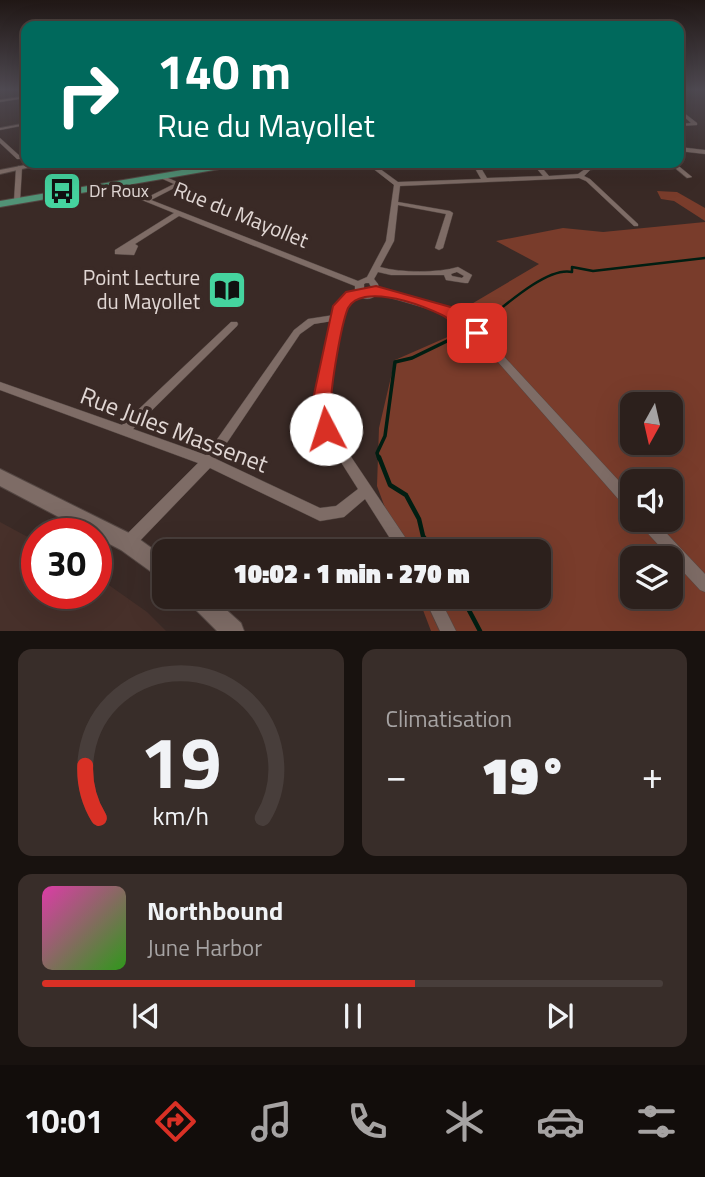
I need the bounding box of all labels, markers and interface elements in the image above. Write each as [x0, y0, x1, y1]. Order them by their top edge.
text: 140 m [157, 33, 291, 108]
icon: right [42, 49, 133, 140]
text: Rue du Mayollet [157, 101, 375, 149]
bus stop icon: Dr Roux [41, 170, 83, 212]
street label: Rue du Mayollet [169, 172, 314, 256]
place label: Dr Roux [89, 177, 149, 204]
place label: Point Lecture du Mayollet [83, 261, 201, 317]
library icon: Point Lecture du Mayollet [206, 269, 248, 311]
pin [447, 303, 507, 363]
icon: arrive [458, 314, 496, 352]
street label: Rue Jules Massenet [75, 377, 274, 482]
position arrow [289, 392, 363, 466]
north arrow [620, 392, 682, 455]
map controls [620, 392, 683, 609]
button: sound [620, 469, 683, 532]
speed limit sign: 30 [21, 518, 112, 609]
button: layers [620, 546, 683, 609]
text: 10:02 · 1 min · 270 m [233, 554, 470, 593]
text: Climatisation [386, 701, 512, 736]
text: 19 [140, 707, 222, 817]
text: 19° [481, 735, 567, 814]
text: − [386, 746, 407, 804]
text: + [642, 746, 663, 804]
text: km/h [152, 797, 209, 835]
text: Northbound [147, 891, 283, 930]
text: June Harbor [147, 930, 262, 965]
icon: previous [127, 997, 165, 1035]
icon: pause [334, 997, 372, 1035]
icon: next [541, 997, 579, 1035]
text: 10:01 [24, 1097, 104, 1145]
icon: directions [151, 1097, 200, 1146]
icon: music [247, 1097, 296, 1146]
icon: phone [343, 1097, 392, 1146]
icon: climate [440, 1097, 489, 1146]
icon: car [536, 1097, 585, 1146]
icon: filters [632, 1097, 681, 1146]

